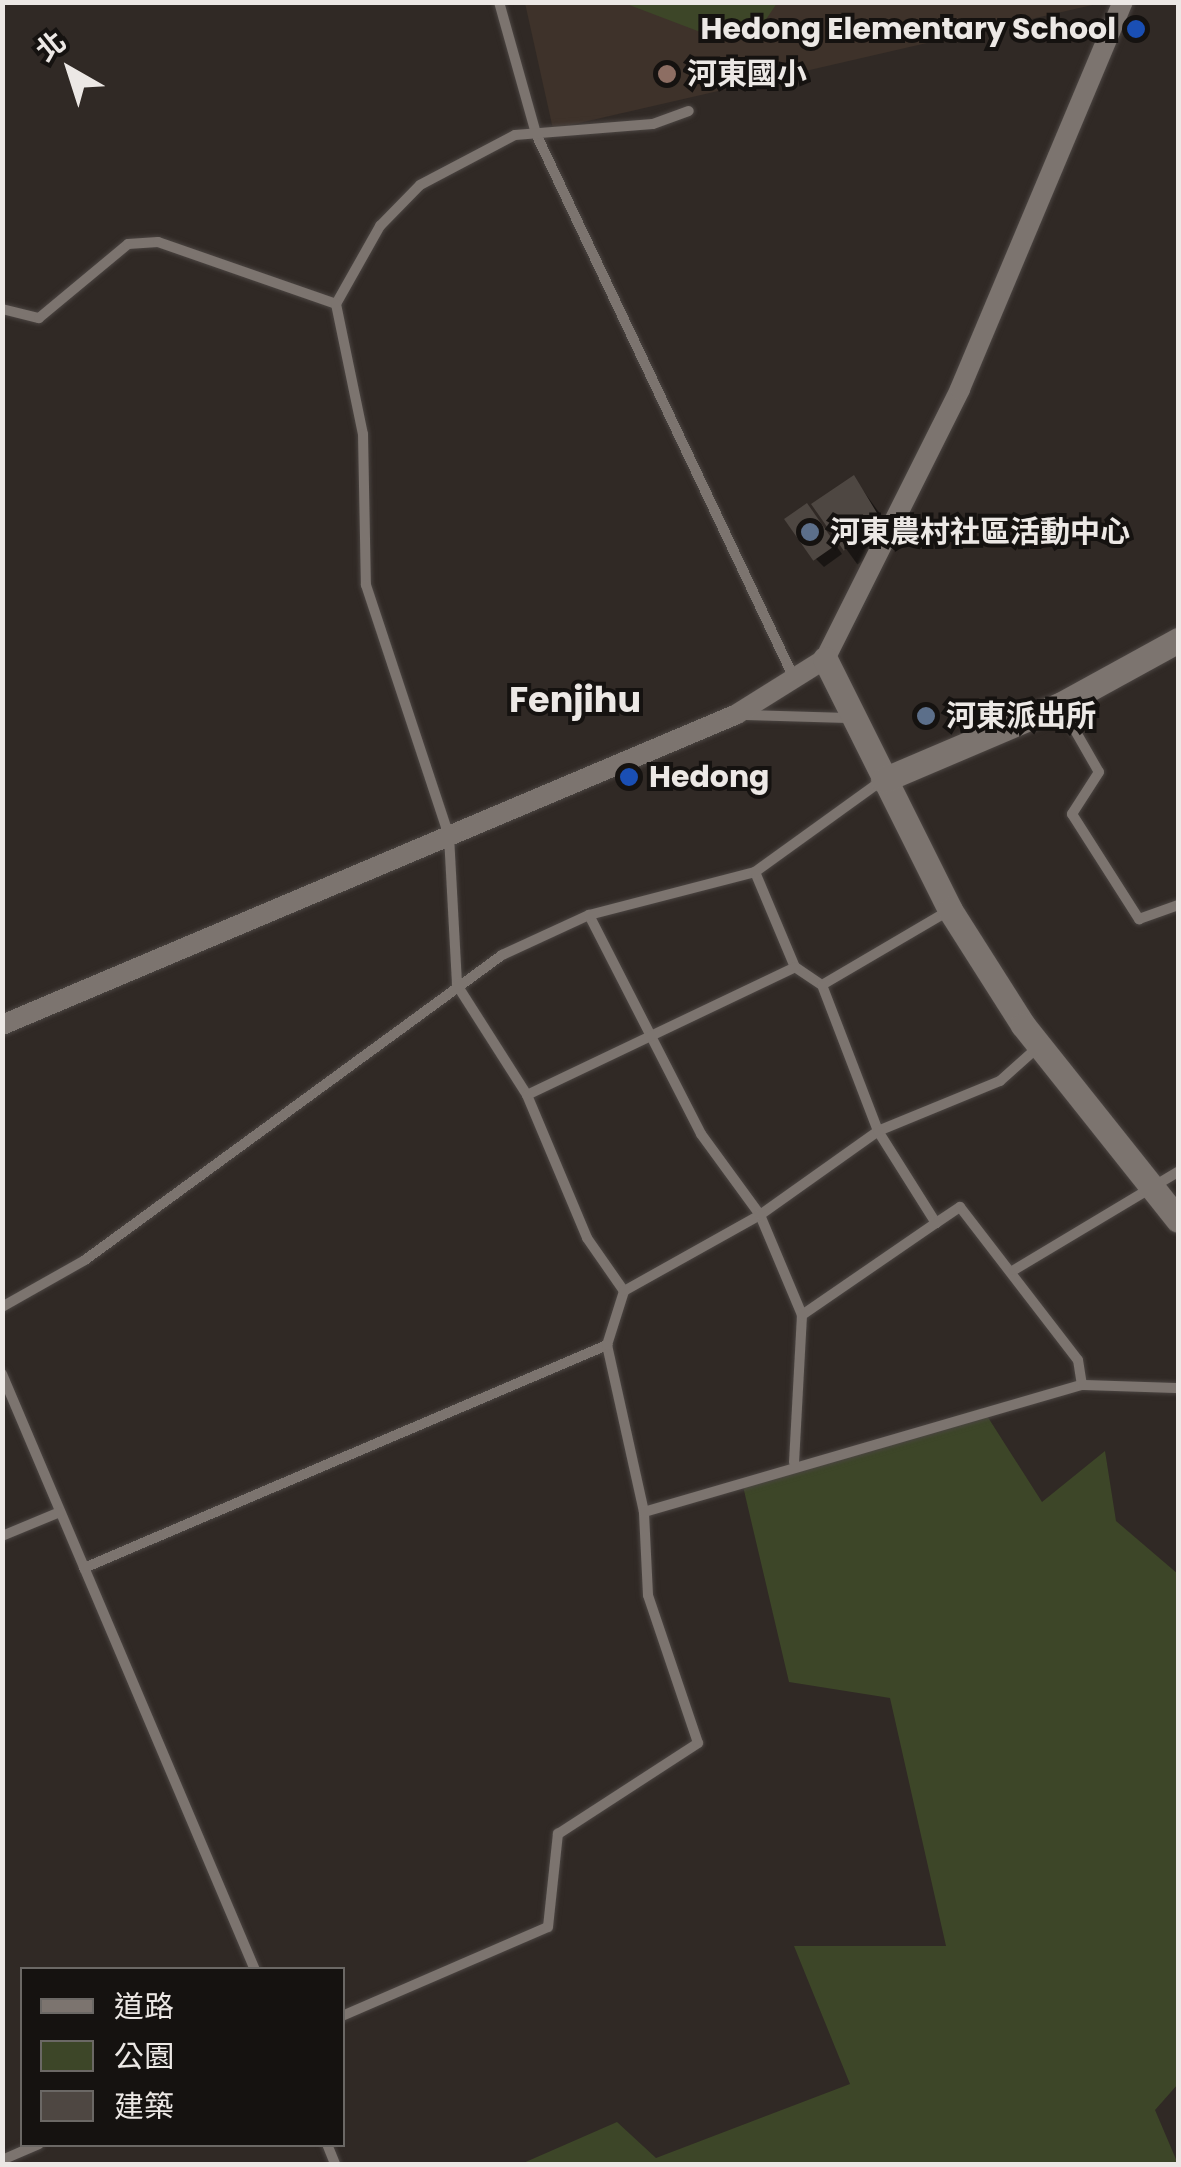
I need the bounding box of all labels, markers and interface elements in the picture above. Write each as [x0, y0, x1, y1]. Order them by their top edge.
place label: Hedong Elementary School [701, 11, 1116, 47]
marker: Hedong Elementary School [1125, 18, 1147, 40]
north arrow [20, 20, 120, 120]
text: 北 [28, 22, 74, 70]
place label: 河東國小 [687, 56, 807, 92]
marker: 河東國小 [656, 63, 678, 85]
place label: 河東農村社區活動中心 [830, 514, 1130, 550]
marker: 河東農村社區活動中心 [799, 521, 821, 543]
district label: Fenjihu [509, 679, 641, 721]
place label: 河東派出所 [946, 698, 1096, 734]
marker: 河東派出所 [915, 705, 937, 727]
place label: Hedong [649, 759, 769, 795]
marker: Hedong [618, 766, 640, 788]
legend [20, 1967, 345, 2147]
text: 道路 [114, 1985, 174, 2028]
text: 公園 [114, 2035, 174, 2078]
text: 建築 [114, 2085, 174, 2128]

